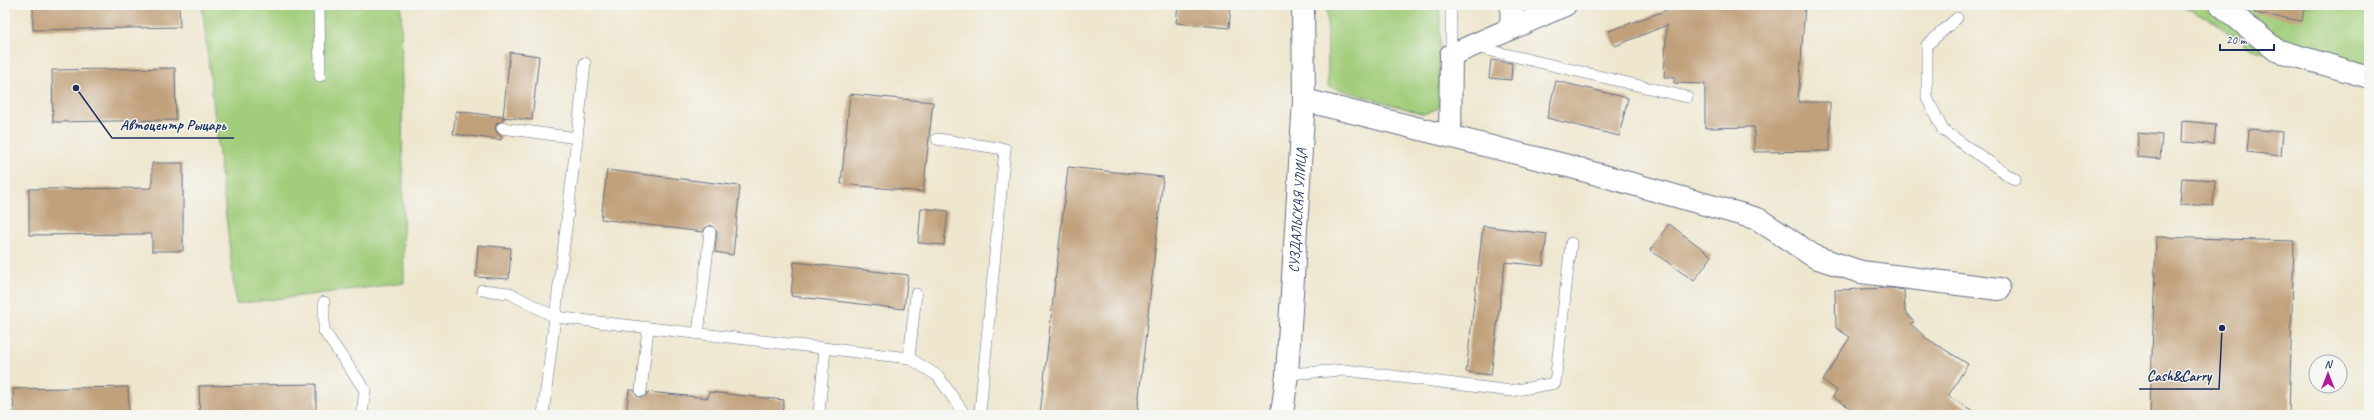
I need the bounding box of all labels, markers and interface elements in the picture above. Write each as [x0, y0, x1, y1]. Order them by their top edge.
scale bar [2220, 26, 2274, 52]
text: 20 m [2226, 32, 2248, 48]
callout: Автоцентр Рыцарь [112, 111, 234, 138]
text: Автоцентр Рыцарь [120, 116, 227, 135]
street label: СУЗДАЛЬСКАЯ УЛИЦА [1285, 147, 1310, 273]
north arrow [2308, 354, 2348, 394]
text: N [2325, 357, 2334, 371]
callout: Cash&Carry [2139, 362, 2219, 389]
text: Cash&Carry [2147, 367, 2213, 386]

